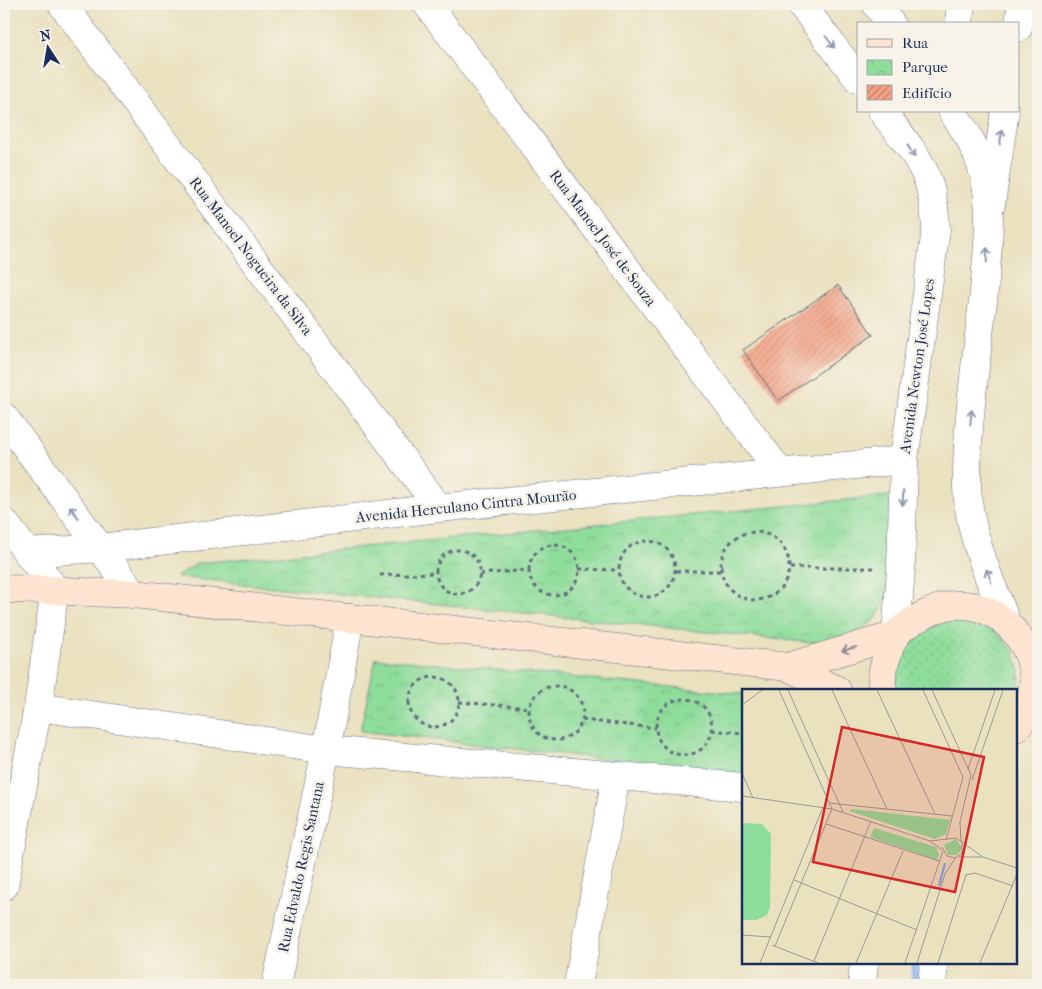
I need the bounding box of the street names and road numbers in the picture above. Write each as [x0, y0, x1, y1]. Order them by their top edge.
street label: Rua Manoel José de Souza [546, 166, 661, 311]
street label: Rua Manoel Nogueira da Silva [186, 173, 317, 339]
street label: Avenida Newton José Lopes [896, 277, 938, 456]
street label: Avenida Herculano Cintra Mourão [354, 485, 578, 527]
street label: Rua Edvaldo Regis Santana [274, 779, 328, 954]

